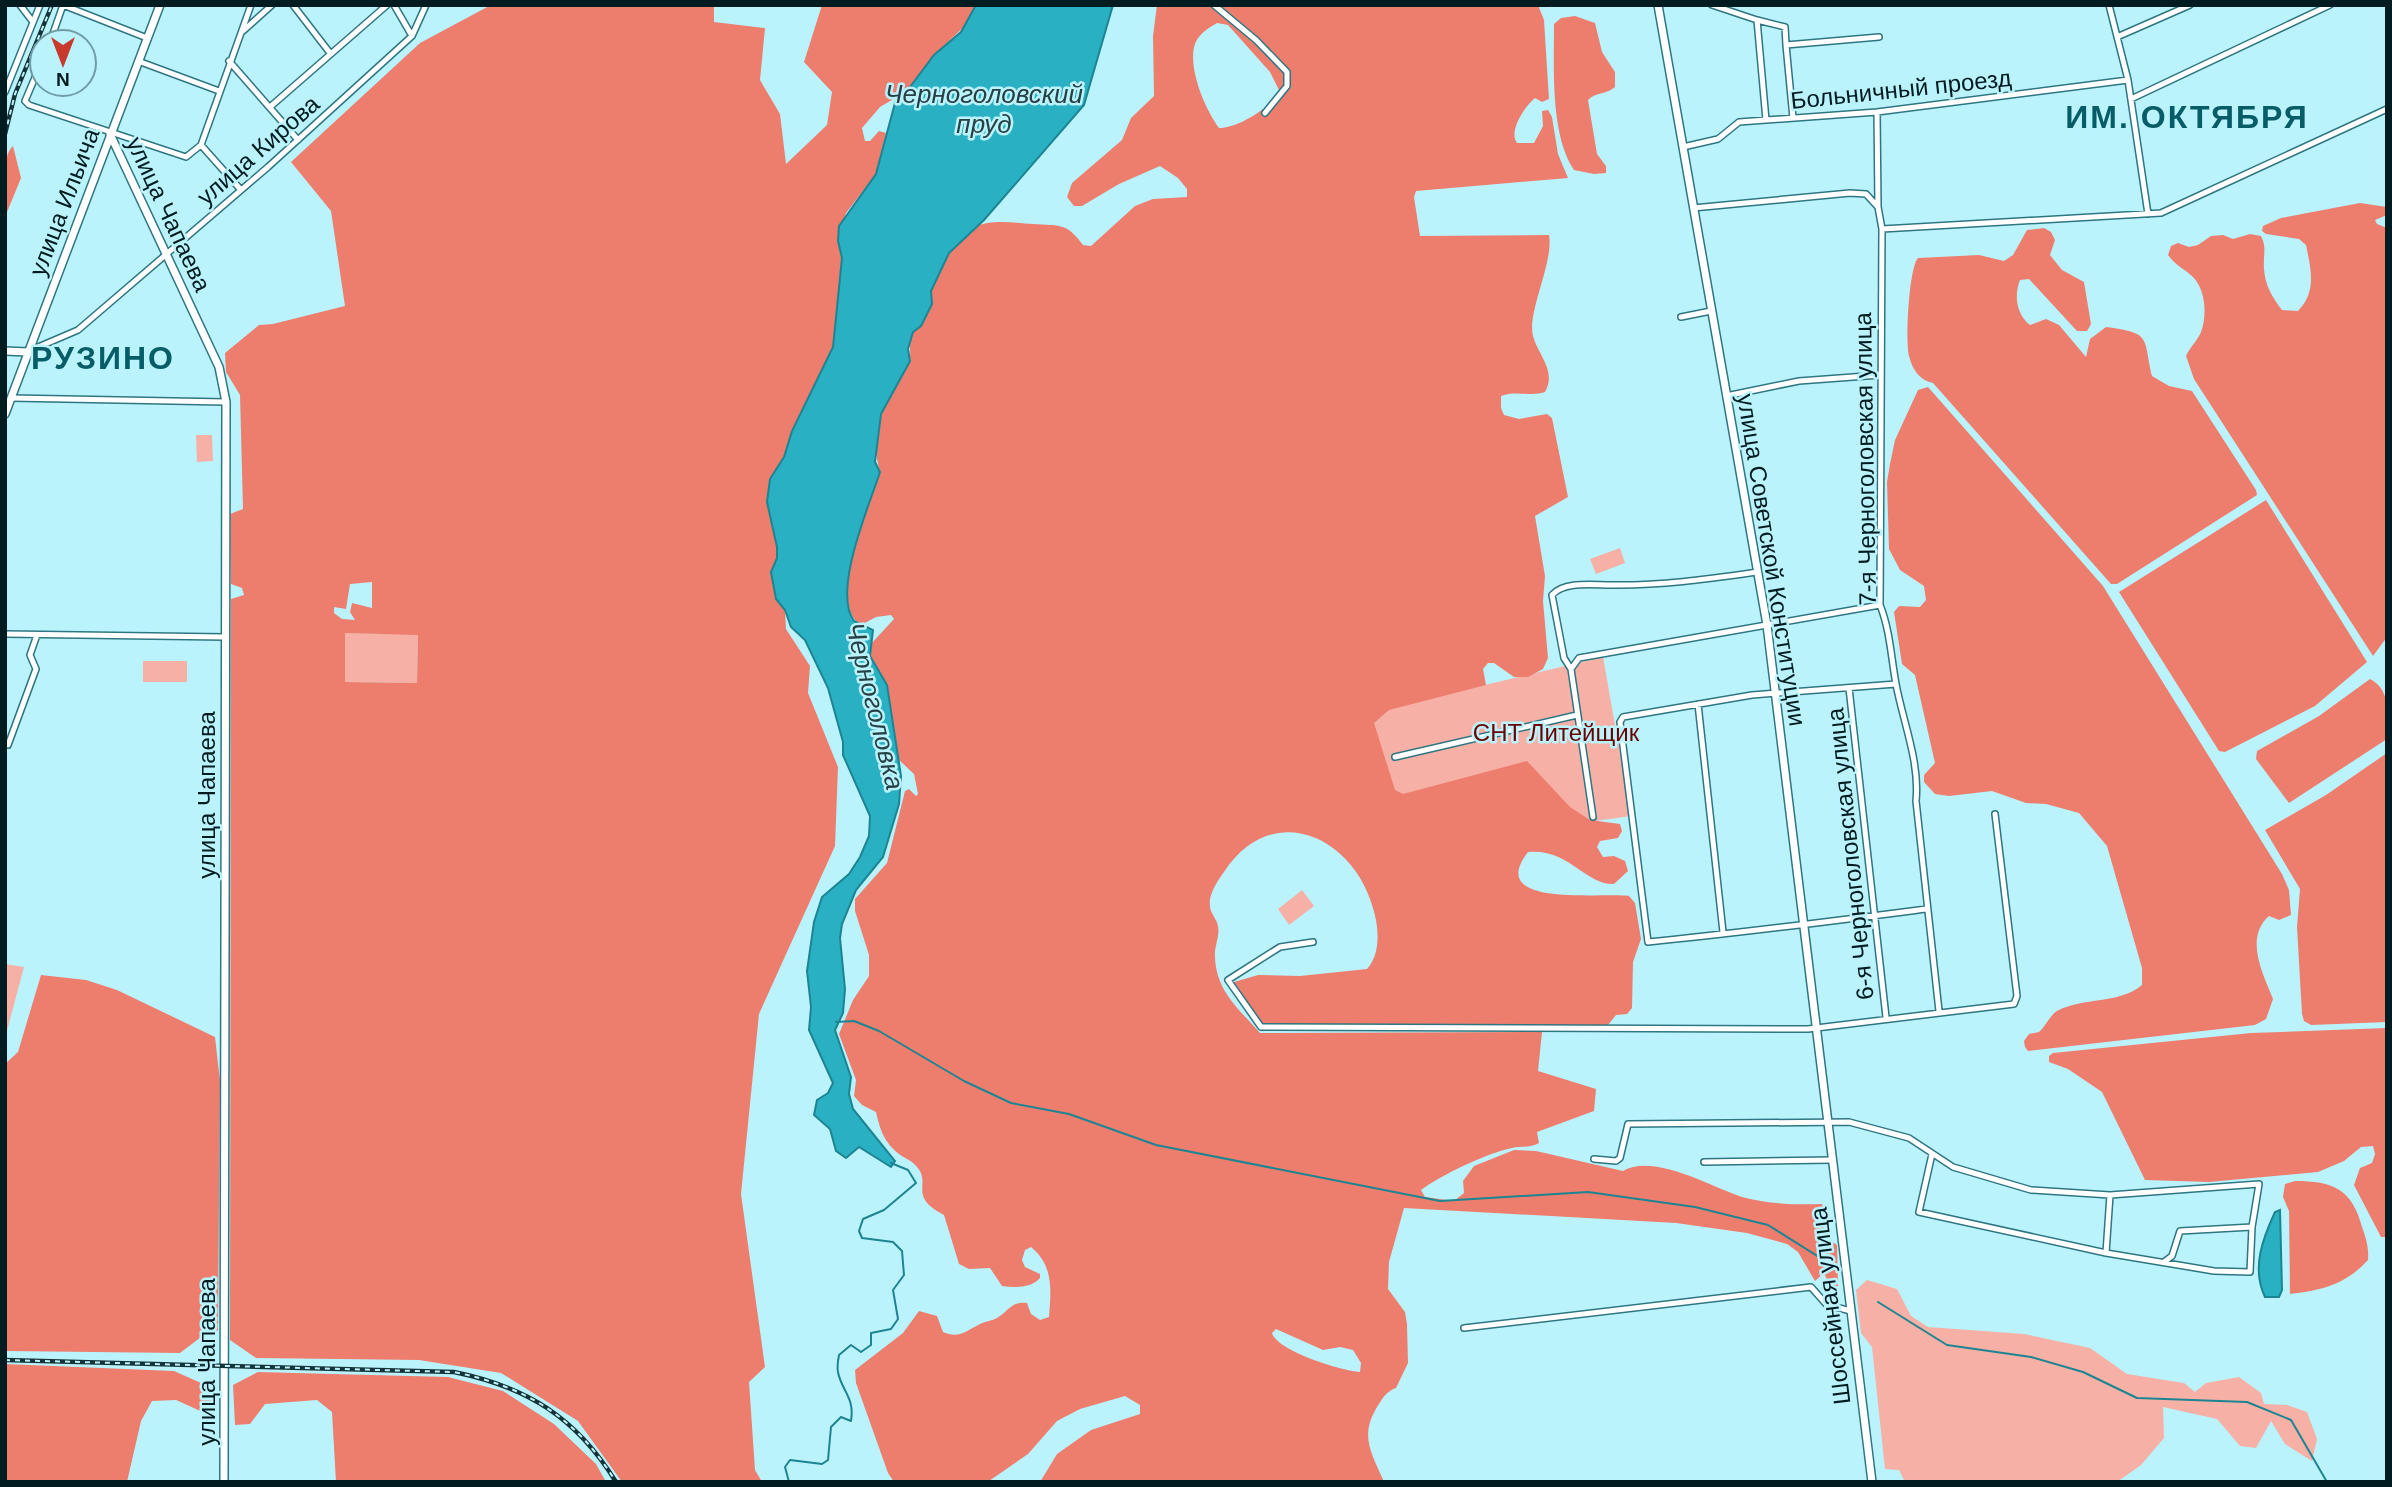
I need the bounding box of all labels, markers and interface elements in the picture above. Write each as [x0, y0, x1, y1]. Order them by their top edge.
north arrow [28, 28, 98, 98]
street label: Больничный проезд [1789, 64, 2013, 114]
text: N [56, 69, 70, 90]
water label: Черноголовский пруд [885, 79, 1083, 139]
street label: улица Кирова [192, 89, 325, 210]
district label: ИМ. ОКТЯБРЯ [2065, 99, 2309, 135]
street label: улица Ильича [24, 124, 105, 280]
street label: улица Чапаева [121, 132, 217, 296]
street label: 7-я Черноголовская улица [1849, 311, 1881, 606]
district label: РУЗИНО [31, 340, 175, 376]
street label: улица Советской Конституции [1732, 392, 1812, 728]
water label: Черноголовка [840, 619, 910, 793]
street label: 6-я Черноголовская улица [1821, 706, 1879, 1001]
street label: улица Чапаева [193, 711, 220, 879]
park label: СНТ Литейщик [1473, 719, 1640, 746]
street label: Шоссейная улица [1804, 1205, 1855, 1406]
street label: улица Чапаева [193, 1278, 220, 1446]

